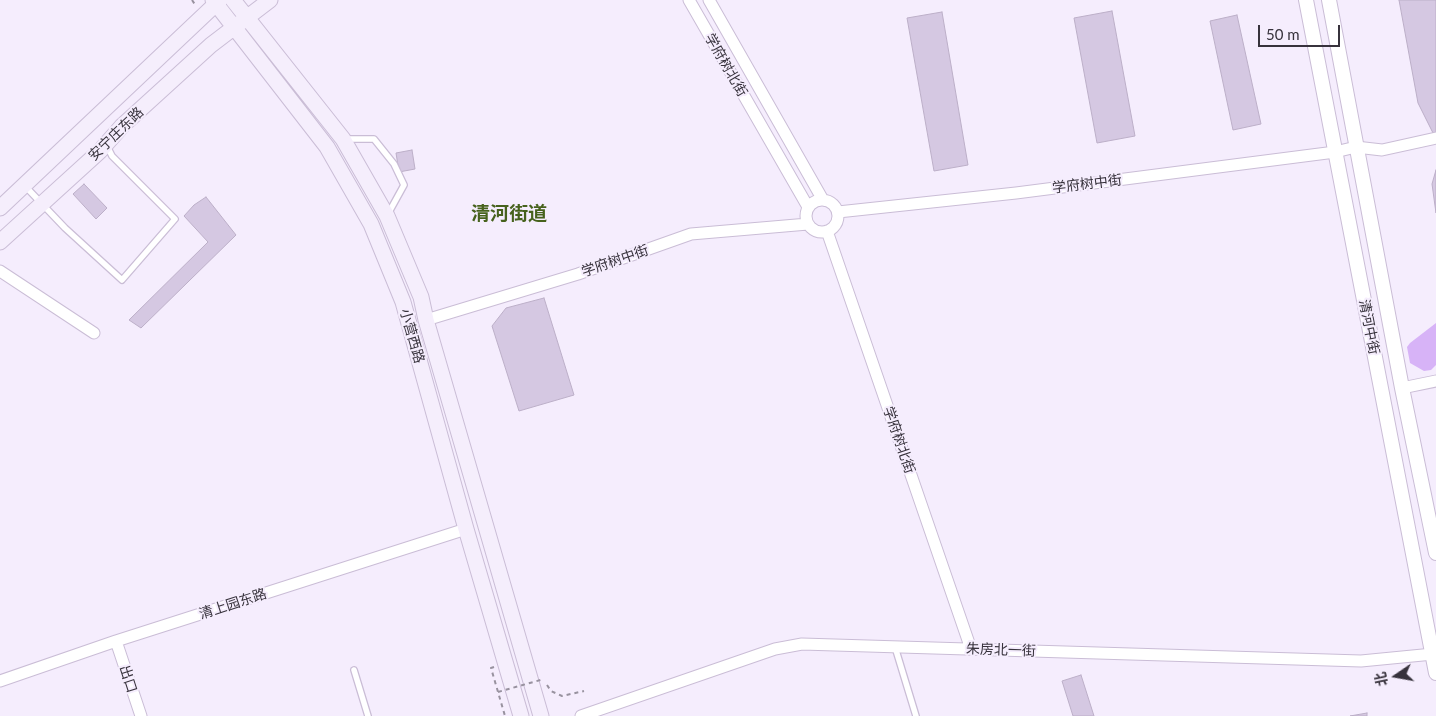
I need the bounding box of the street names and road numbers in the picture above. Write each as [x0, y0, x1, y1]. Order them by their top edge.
street label: 学府树北街 [701, 30, 751, 100]
street label: 安宁庄东路 [85, 104, 147, 164]
street label: 学府树中街 [1051, 171, 1123, 197]
street label: 学府树中街 [579, 242, 651, 280]
street label: 清河中街 [1355, 298, 1383, 356]
street label: 小营西路 [396, 307, 428, 365]
street label: 学府树北街 [880, 404, 918, 476]
street label: 清上园东路 [197, 585, 269, 623]
street label: 朱房北一街 [966, 640, 1036, 660]
street label: 出口 [116, 663, 140, 695]

